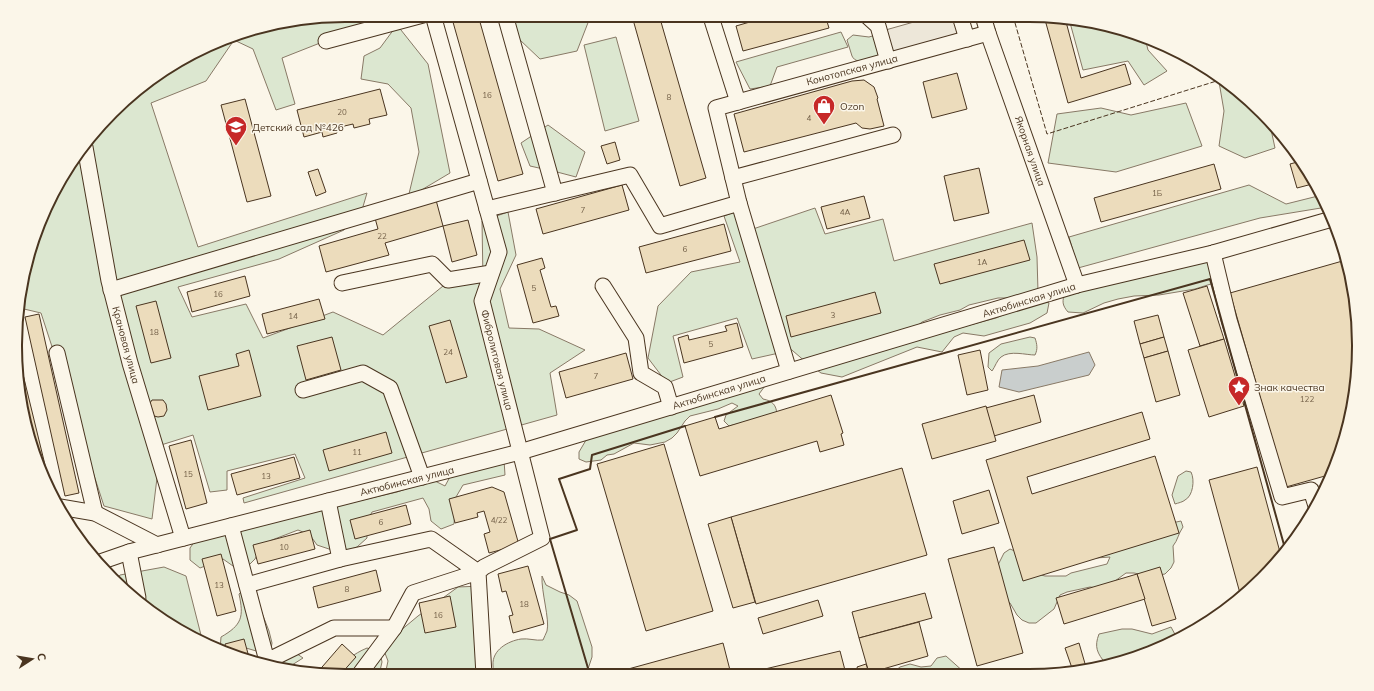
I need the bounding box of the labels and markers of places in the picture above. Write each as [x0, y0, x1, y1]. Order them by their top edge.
shop icon: Ozon [811, 93, 837, 126]
place label: Ozon [840, 100, 865, 113]
school or university icon: Детский сад №426 [223, 114, 249, 147]
place label: Детский сад №426 [252, 121, 344, 134]
place icon: Знак качества [1226, 374, 1252, 407]
place label: Знак качества [1254, 381, 1325, 394]

